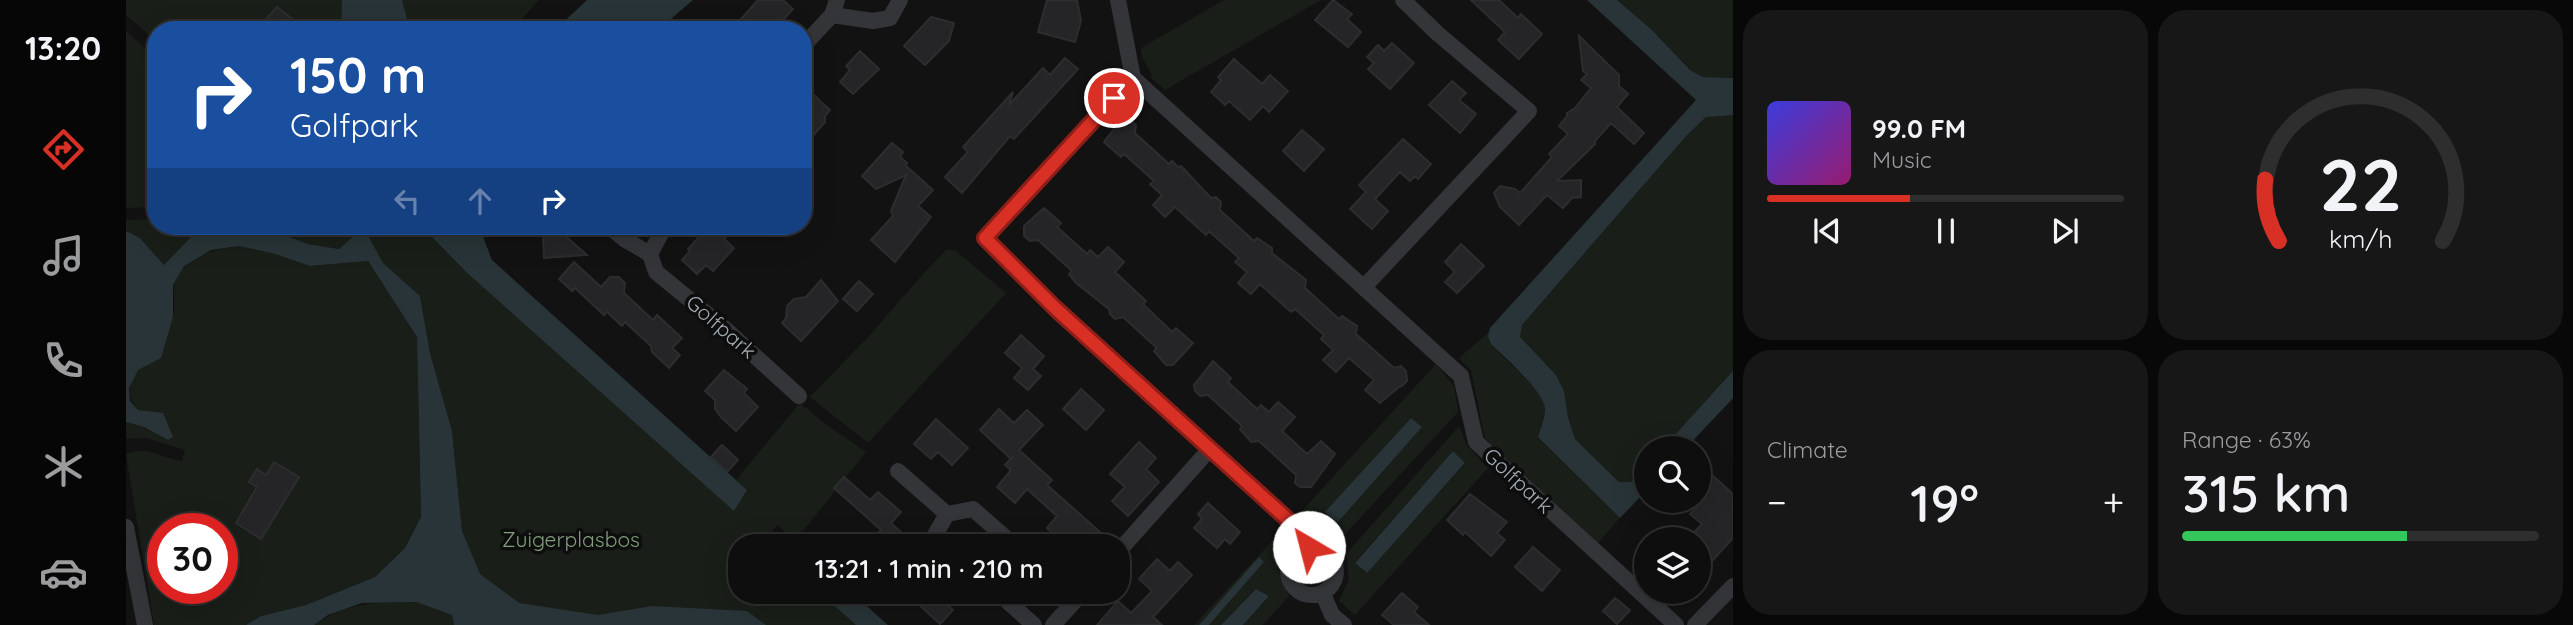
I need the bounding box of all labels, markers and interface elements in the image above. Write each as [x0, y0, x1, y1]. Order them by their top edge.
text: 13:20 [25, 28, 101, 68]
text: 150 m [290, 44, 426, 105]
icon: right [175, 49, 266, 140]
pin [1084, 68, 1144, 128]
icon: arrive [1095, 79, 1133, 117]
text: Golfpark [290, 105, 419, 145]
text: 99.0 FM [1872, 112, 1966, 145]
icon: directions [39, 125, 88, 174]
text: 22 [2319, 139, 2402, 230]
text: Music [1872, 145, 1932, 174]
icon: left [388, 182, 426, 220]
icon: ahead [461, 182, 499, 220]
icon: right [534, 182, 572, 220]
icon: previous [1808, 212, 1846, 250]
icon: pause [1927, 212, 1965, 250]
icon: next [2046, 212, 2084, 250]
text: km/h [2329, 223, 2392, 254]
icon: music [39, 231, 88, 280]
street label: Golfpark [681, 289, 762, 364]
icon: phone [39, 336, 88, 385]
text: Range · 63% [2182, 425, 2311, 454]
text: Climate [1767, 435, 1848, 464]
map controls [1634, 436, 1711, 604]
button: search [1634, 436, 1711, 513]
icon: climate [39, 442, 88, 491]
street label: Golfpark [1479, 442, 1558, 519]
text: 315 km [2182, 460, 2350, 525]
text: 19° [1910, 470, 1979, 535]
text: − [1767, 478, 1787, 526]
text: + [2103, 478, 2124, 526]
position arrow [1272, 510, 1346, 584]
speed limit sign: 30 [147, 513, 238, 604]
park label: Zuigerplasbos [502, 526, 640, 552]
button: layers [1634, 527, 1711, 604]
icon: car [39, 548, 88, 597]
text: 13:21 · 1 min · 210 m [815, 552, 1043, 585]

